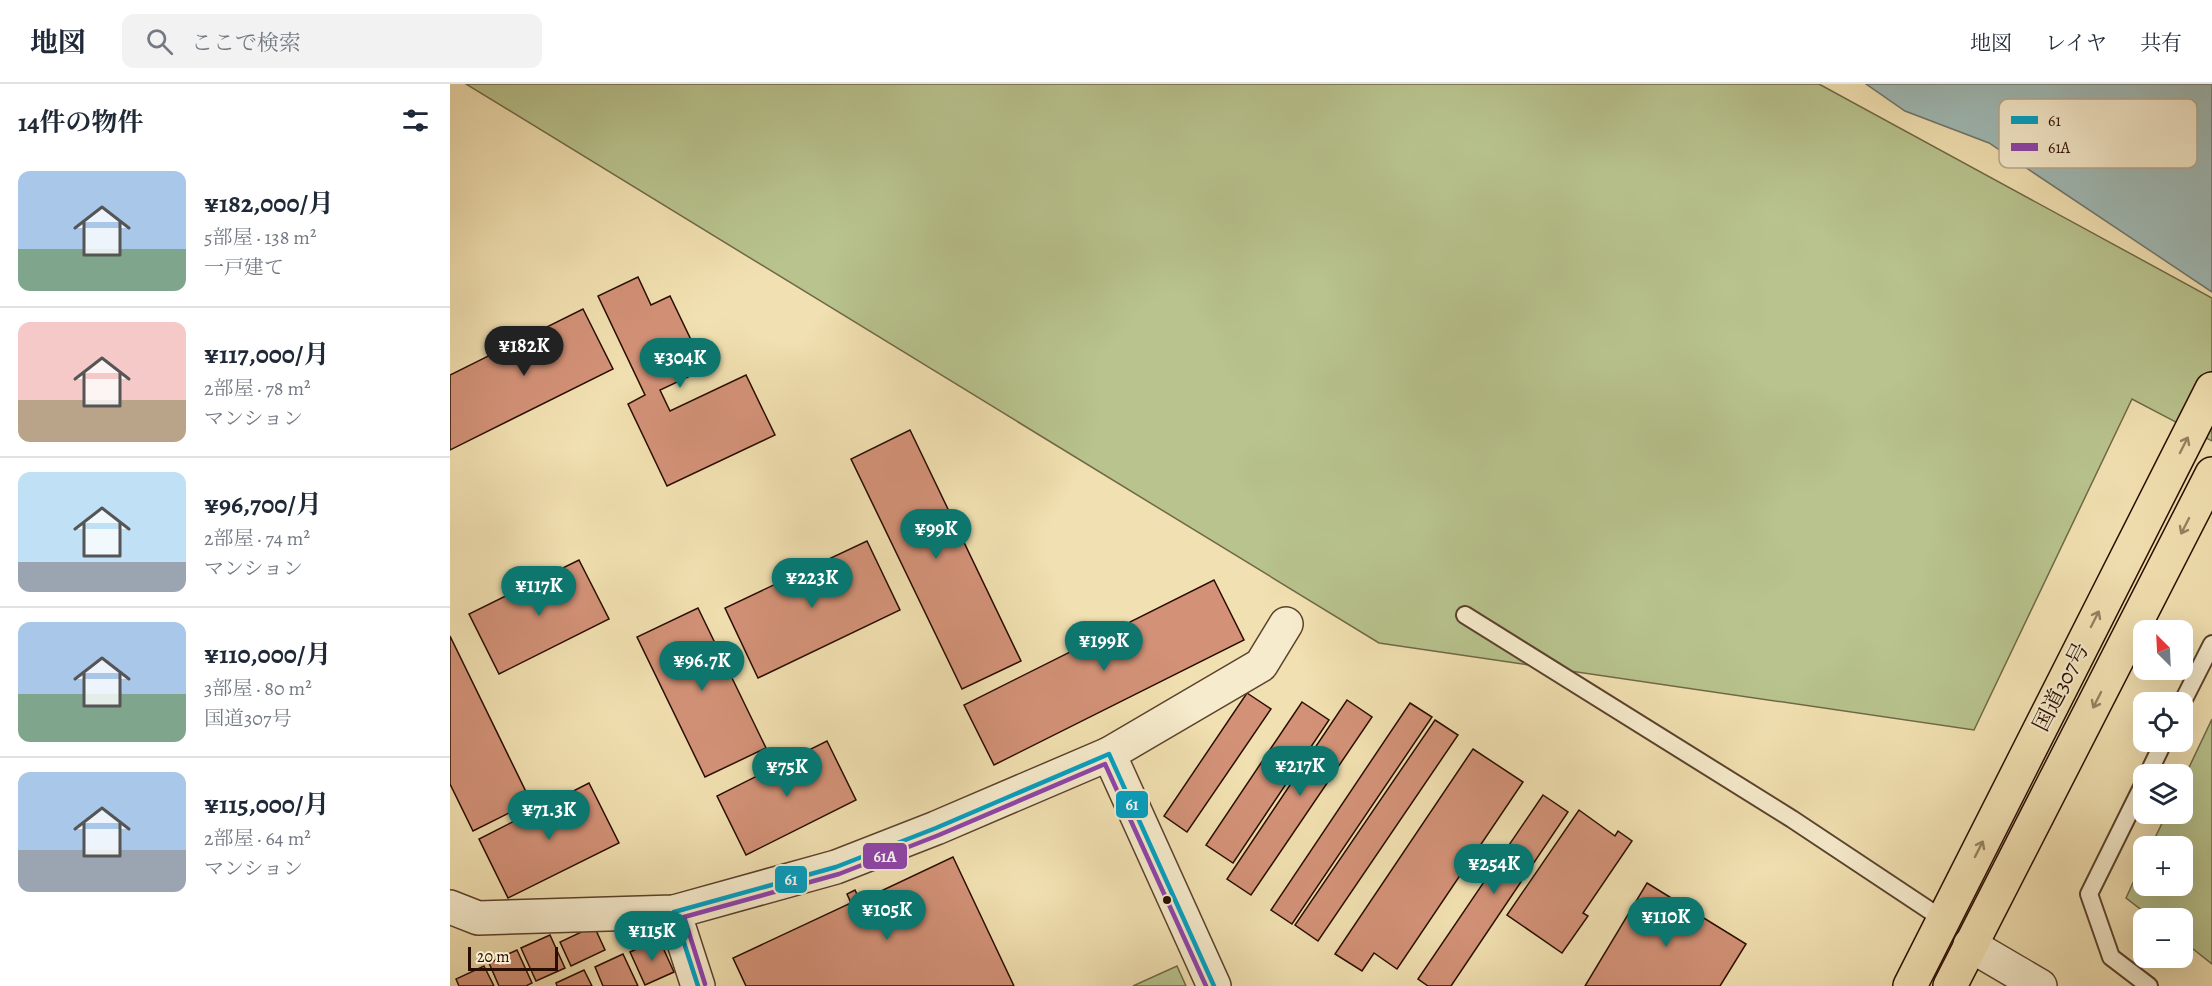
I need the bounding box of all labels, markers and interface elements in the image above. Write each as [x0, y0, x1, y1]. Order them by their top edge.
search box [122, 14, 542, 68]
text: 地図 [30, 24, 86, 62]
icon: search [143, 25, 176, 58]
text: ここで検索 [191, 28, 301, 58]
text: 地図 [1970, 29, 2012, 57]
text: レイヤ [2045, 29, 2107, 57]
text: 共有 [2140, 29, 2182, 57]
legend [1999, 99, 2197, 168]
icon: filters [399, 104, 432, 137]
text: 14件の物件 [18, 105, 144, 140]
text: 61 [2048, 110, 2061, 132]
text: 61A [2048, 137, 2071, 159]
text: ¥182,000/月 [204, 186, 334, 221]
icon: home [66, 195, 138, 267]
text: 5部屋 · 138 m² [204, 224, 317, 251]
text: 一戸建て [204, 254, 284, 281]
pin: ¥182K [482, 326, 566, 377]
text: ¥182K [498, 332, 550, 359]
text: ¥117,000/月 [204, 337, 329, 372]
pin: ¥304K [638, 338, 722, 389]
text: ¥304K [654, 344, 706, 371]
icon: home [66, 346, 138, 418]
text: 2部屋 · 78 m² [204, 375, 311, 402]
text: マンション [204, 405, 303, 432]
one-way arrow [2178, 436, 2190, 454]
text: ¥96,700/月 [204, 487, 322, 522]
icon: home [66, 496, 138, 568]
pin: ¥99K [900, 509, 972, 560]
text: ¥99K [914, 515, 958, 542]
one-way arrow [2179, 517, 2191, 535]
text: 2部屋 · 74 m² [204, 525, 310, 552]
text: マンション [204, 555, 303, 582]
pin: ¥223K [770, 558, 854, 609]
text: ¥223K [786, 564, 838, 591]
pin: ¥117K [497, 566, 581, 617]
text: ¥117K [515, 572, 563, 599]
one-way arrow [2090, 610, 2102, 628]
north arrow [2133, 620, 2193, 680]
map controls [2133, 620, 2193, 968]
pin: ¥199K [1062, 621, 1146, 672]
text: ¥199K [1079, 627, 1129, 654]
text: ¥110,000/月 [204, 637, 331, 672]
street label: 国道307号 [2026, 637, 2096, 737]
pin: ¥96.7K [653, 641, 751, 692]
icon: home [66, 646, 138, 718]
text: ¥96.7K [673, 647, 731, 674]
text: 3部屋 · 80 m² [204, 675, 312, 702]
one-way arrow [2090, 690, 2102, 708]
button: locate [2133, 692, 2193, 752]
text: 国道307号 [204, 705, 291, 732]
pin: ¥217K [1258, 746, 1342, 797]
pin: ¥75K [751, 747, 823, 798]
text: ¥217K [1275, 752, 1325, 779]
text: ¥75K [766, 753, 808, 780]
button: layers [2133, 764, 2193, 824]
text: ¥115,000/月 [204, 787, 329, 822]
pin: ¥71.3K [500, 790, 598, 841]
line badge: 61 [1115, 790, 1149, 819]
text: 61 [1125, 794, 1139, 816]
icon: home [66, 796, 138, 868]
text: ¥71.3K [522, 796, 576, 823]
text: 2部屋 · 64 m² [204, 825, 311, 852]
button: + [2133, 836, 2193, 896]
one-way arrow [1973, 840, 1985, 858]
line badge: 61A [862, 842, 908, 870]
pin: ¥254K [1452, 844, 1536, 895]
text: 61A [873, 846, 898, 868]
text: ¥254K [1468, 850, 1520, 877]
text: マンション [204, 855, 303, 882]
line badge: 61 [774, 865, 808, 894]
text: 61 [784, 869, 798, 891]
pin: ¥105K [845, 890, 929, 941]
unlabelled marker [1161, 894, 1173, 906]
text: ¥105K [862, 896, 912, 923]
pin: ¥110K [1624, 897, 1708, 948]
text: ¥110K [1642, 903, 1691, 930]
button: − [2133, 908, 2193, 968]
pin: ¥115K [610, 911, 694, 962]
text: ¥115K [628, 917, 676, 944]
scale bar [468, 944, 558, 972]
text: 20 m [477, 946, 510, 968]

